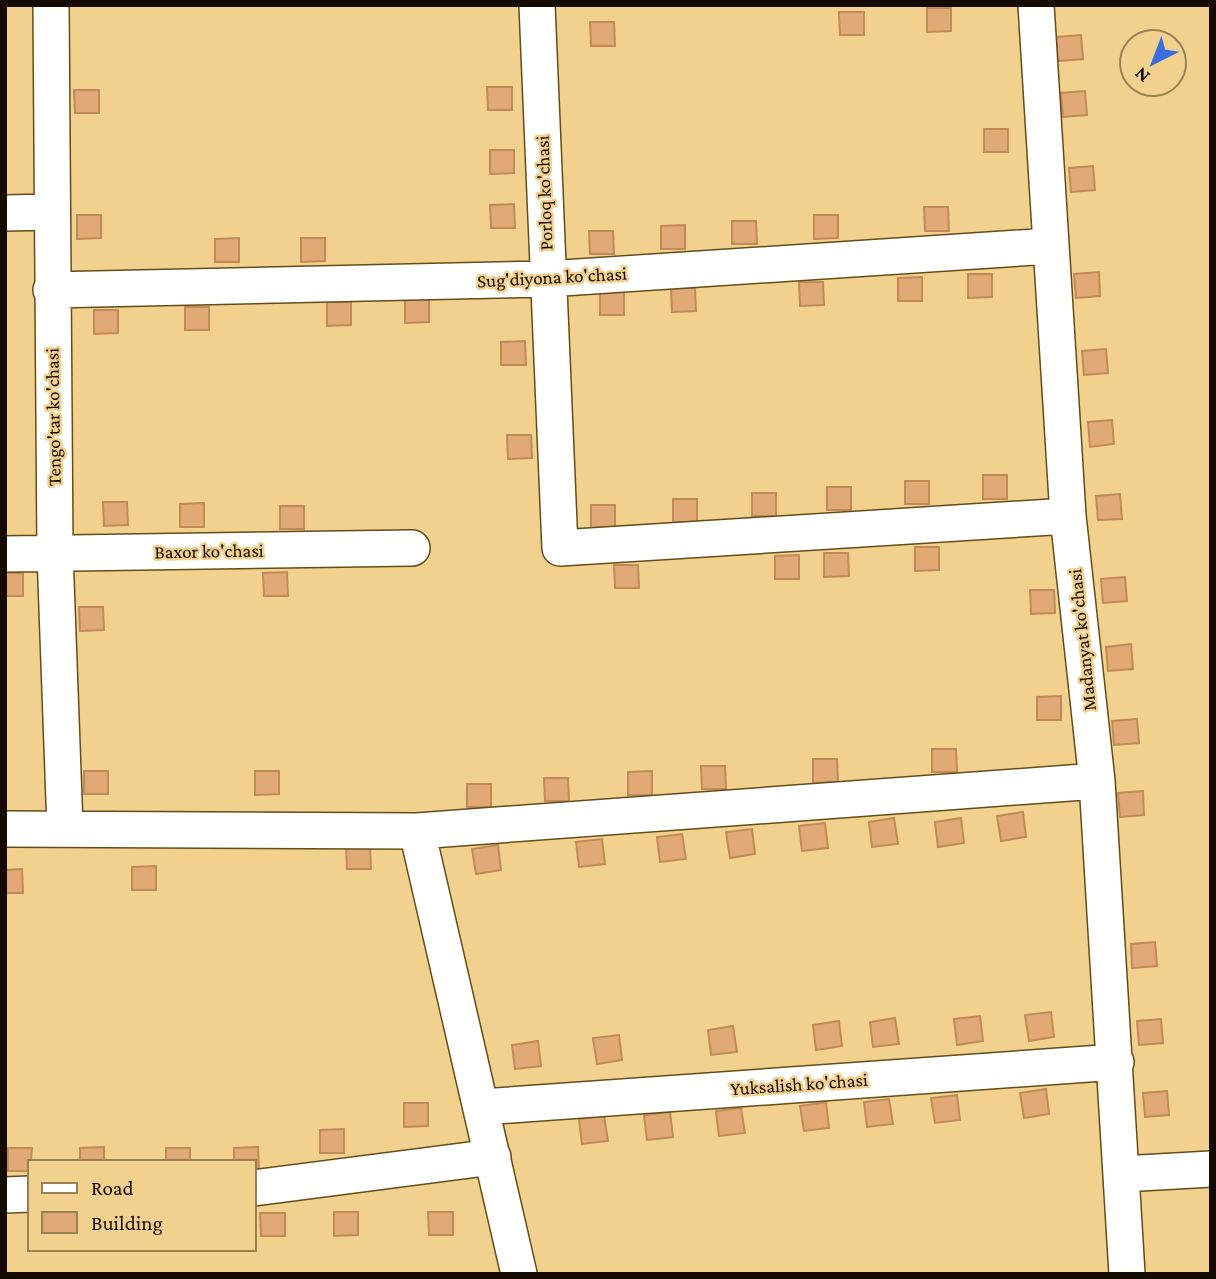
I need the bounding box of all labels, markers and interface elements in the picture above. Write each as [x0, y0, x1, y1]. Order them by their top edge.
north arrow [1118, 28, 1188, 98]
text: N [1130, 63, 1154, 87]
street label: Porloq ko'chasi [532, 135, 556, 251]
street label: Sug'diyona ko'chasi [477, 263, 627, 291]
street label: Tengo'tar ko'chasi [41, 348, 65, 486]
street label: Baxor ko'chasi [154, 540, 264, 562]
street label: Madanyat ko'chasi [1064, 568, 1100, 712]
street label: Yuksalish ko'chasi [730, 1069, 868, 1099]
legend [28, 1160, 256, 1251]
text: Road [91, 1176, 134, 1200]
text: Building [91, 1211, 163, 1235]

